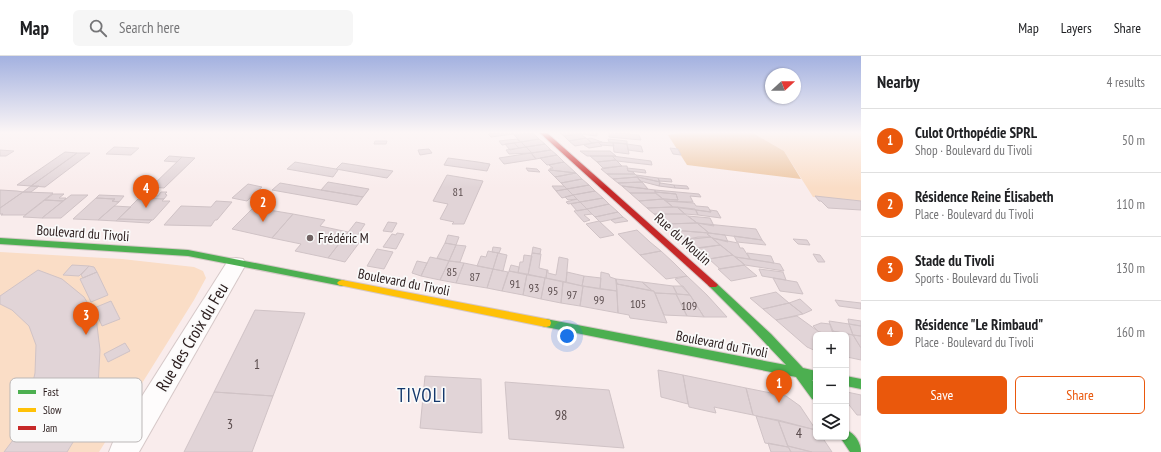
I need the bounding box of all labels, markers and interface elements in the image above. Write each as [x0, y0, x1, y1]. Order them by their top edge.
search box [73, 10, 353, 46]
text: Map [20, 16, 49, 40]
icon: search [87, 17, 109, 39]
text: Search here [119, 18, 180, 37]
text: Map [1018, 19, 1039, 37]
text: Layers [1061, 19, 1092, 37]
text: Share [1114, 19, 1141, 37]
north arrow [765, 68, 801, 104]
text: Nearby [877, 71, 920, 93]
text: 4 results [1106, 74, 1145, 91]
text: Culot Orthopédie SPRL [915, 123, 1037, 142]
text: 1 [887, 132, 893, 149]
text: 50 m [1122, 132, 1145, 149]
text: Shop · Boulevard du Tivoli [915, 142, 1032, 159]
pin: 4 [133, 175, 159, 208]
house number: 81 [453, 184, 463, 199]
text: Résidence Reine Élisabeth [915, 187, 1053, 206]
pin: 2 [250, 189, 276, 222]
text: 2 [887, 196, 893, 213]
text: 110 m [1116, 196, 1145, 213]
text: Place · Boulevard du Tivoli [915, 206, 1034, 223]
street label: Rue du Moulin [651, 209, 715, 269]
street label: Boulevard du Tivoli [36, 221, 130, 245]
place label: Frédéric M [318, 229, 369, 247]
marker: Frédéric M [305, 233, 315, 243]
text: Stade du Tivoli [915, 251, 994, 270]
text: 3 [887, 260, 893, 277]
text: 130 m [1116, 260, 1145, 277]
street label: Boulevard du Tivoli [357, 264, 451, 300]
house number: 85 [447, 264, 457, 279]
house number: 87 [470, 269, 480, 284]
text: Sports · Boulevard du Tivoli [915, 270, 1039, 287]
house number: 91 [510, 276, 520, 291]
street label: Rue des Croix du Feu [151, 279, 233, 395]
house number: 93 [529, 280, 539, 295]
house number: 95 [548, 283, 558, 298]
house number: 97 [567, 287, 577, 302]
house number: 99 [594, 292, 604, 307]
house number: 105 [630, 296, 646, 311]
house number: 109 [681, 298, 697, 313]
pin: 3 [73, 302, 99, 335]
text: Résidence "Le Rimbaud" [915, 315, 1043, 334]
text: 4 [887, 324, 893, 341]
text: 160 m [1116, 324, 1145, 341]
your location [557, 326, 577, 346]
street label: Boulevard du Tivoli [675, 326, 769, 362]
map controls [813, 332, 849, 440]
button: + [813, 332, 849, 368]
text: Place · Boulevard du Tivoli [915, 334, 1034, 351]
house number: 1 [254, 355, 260, 373]
button: − [813, 368, 849, 404]
pin: 1 [766, 370, 792, 403]
button: Save [877, 376, 1007, 414]
button: Share [1015, 376, 1145, 414]
legend [10, 378, 142, 442]
district label: TIVOLI [397, 383, 447, 407]
text: Fast [43, 385, 59, 399]
text: Slow [43, 403, 62, 417]
button: layers [813, 404, 849, 440]
house number: 98 [555, 406, 567, 424]
house number: 3 [227, 415, 233, 433]
text: Jam [42, 421, 57, 435]
house number: 4 [796, 424, 803, 442]

